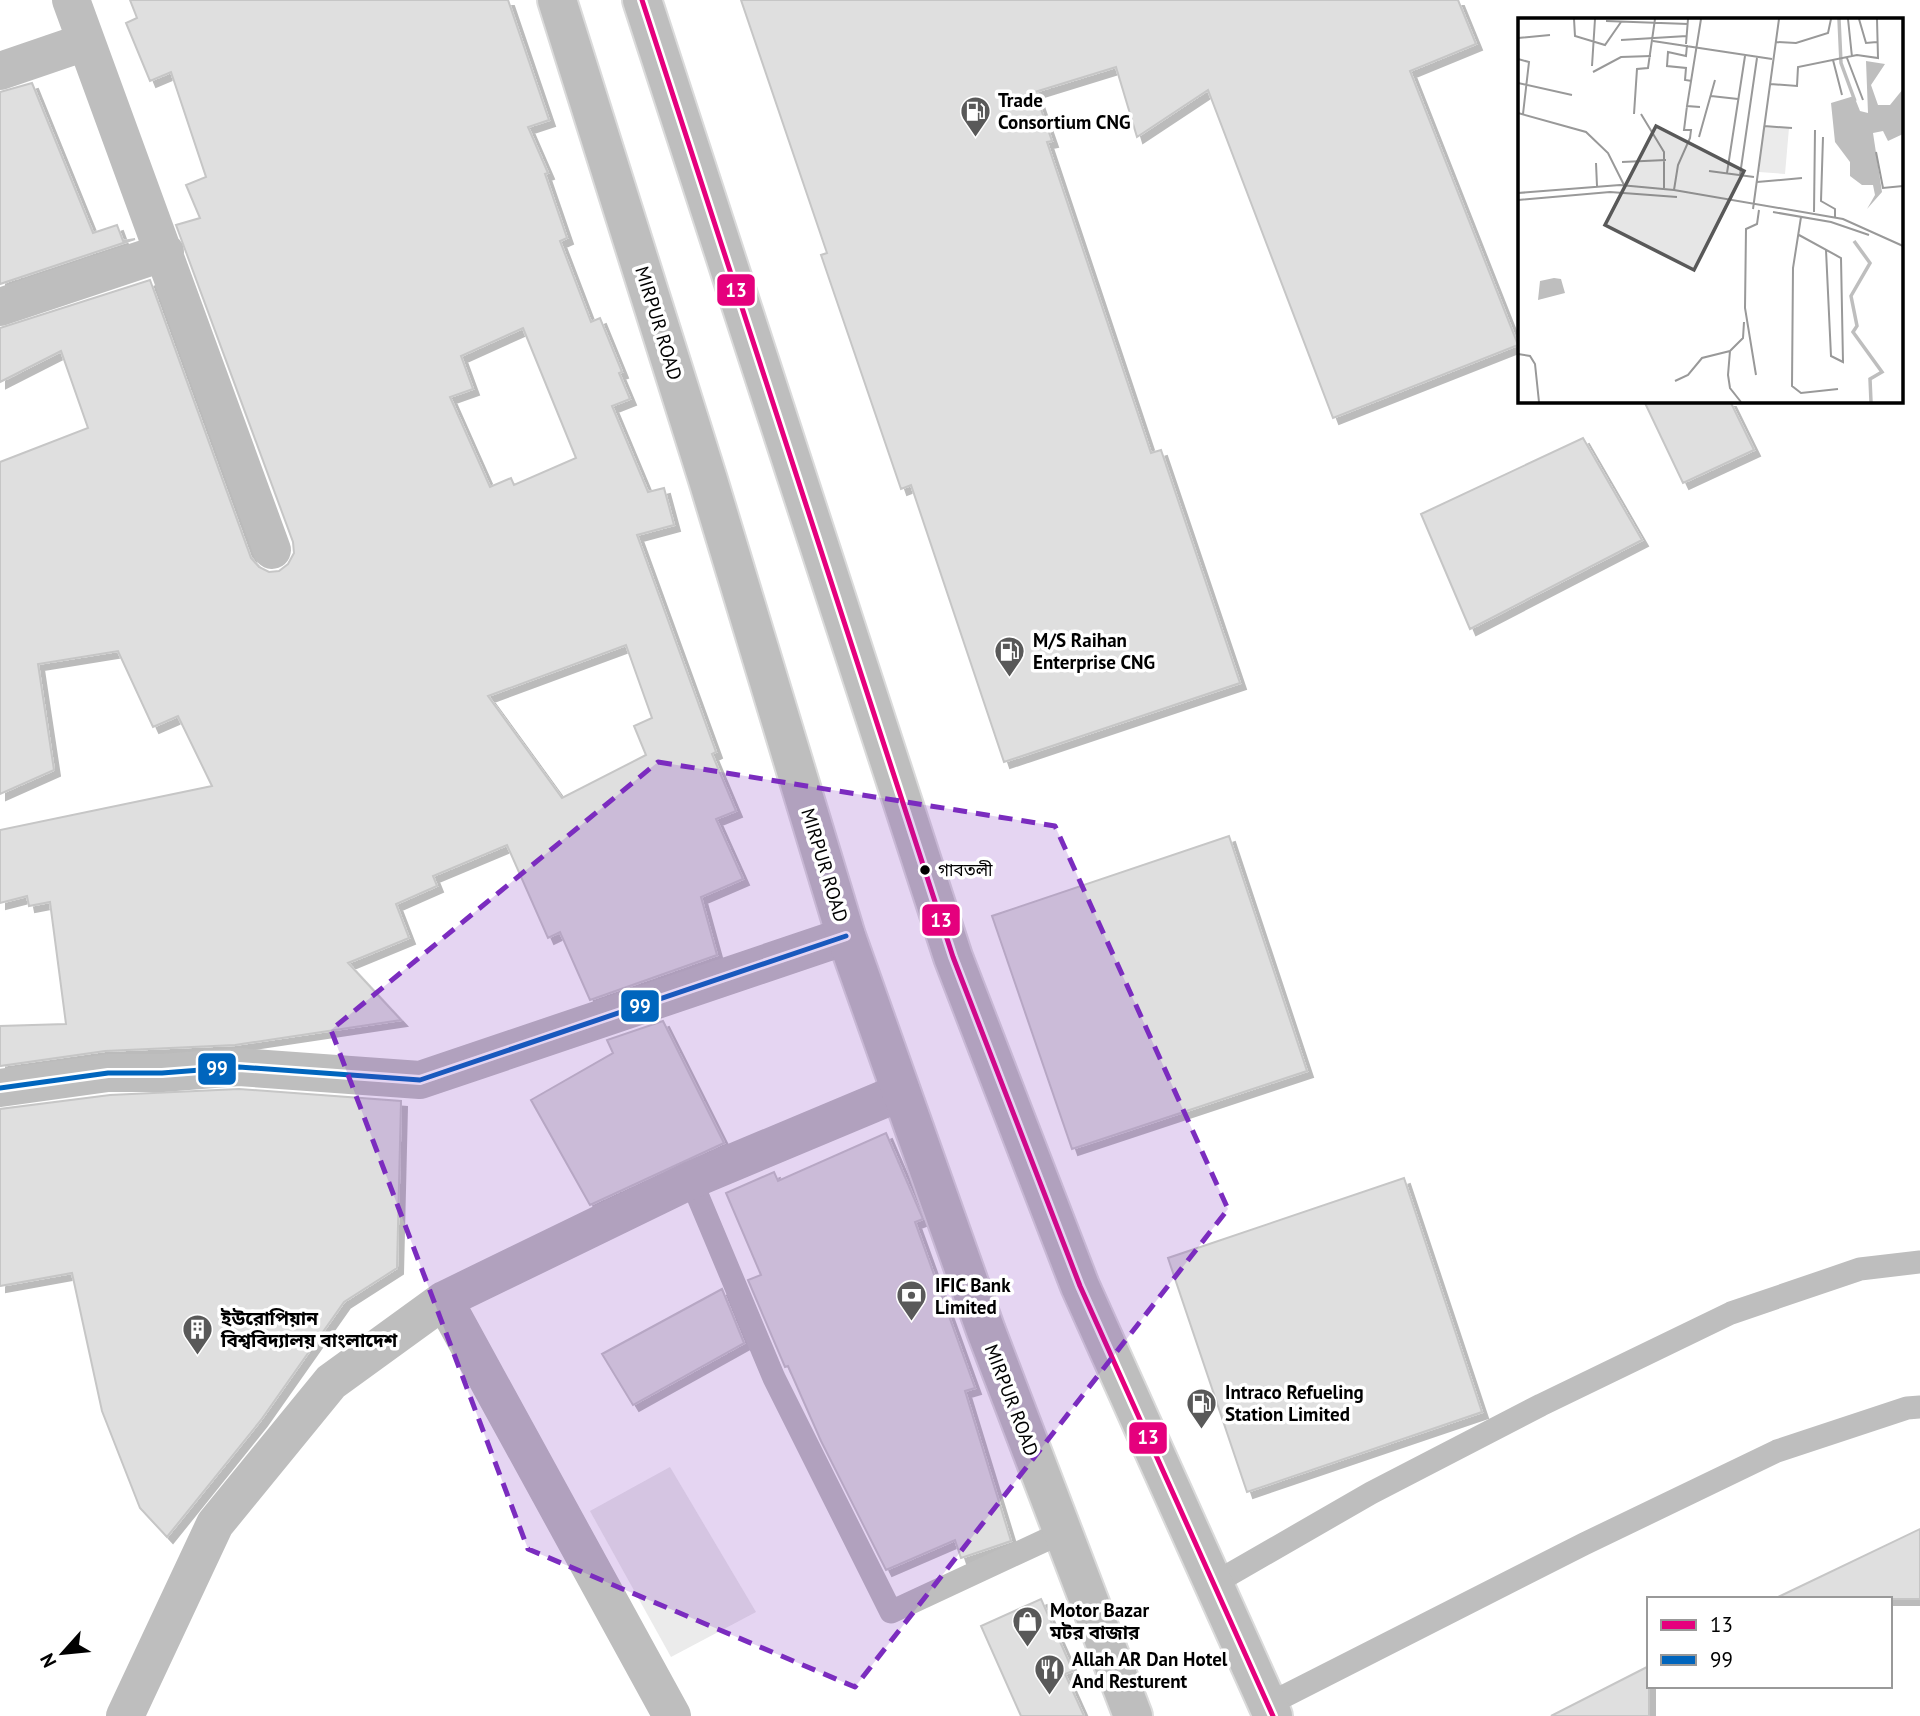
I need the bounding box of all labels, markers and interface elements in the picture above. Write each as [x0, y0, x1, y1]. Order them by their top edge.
inset map [1518, 18, 1902, 402]
place label: Trade Consortium CNG [998, 88, 1130, 134]
fuel station icon: Trade Consortium CNG [958, 94, 992, 138]
street label: MIRPUR ROAD [630, 263, 688, 383]
line badge: 13 [716, 273, 756, 307]
text: 13 [725, 278, 747, 302]
place label: M/S Raihan Enterprise CNG [1033, 628, 1155, 674]
fuel station icon: M/S Raihan Enterprise CNG [993, 634, 1027, 678]
street label: MIRPUR ROAD [796, 805, 854, 925]
place label: গাবতলী [938, 859, 993, 881]
marker: গাবতলী [918, 863, 932, 877]
line badge: 13 [921, 903, 961, 937]
text: 13 [930, 908, 952, 932]
line badge: 99 [620, 989, 660, 1023]
text: 99 [629, 994, 651, 1018]
line badge: 99 [197, 1052, 237, 1086]
text: 99 [206, 1056, 228, 1080]
place label: IFIC Bank Limited [935, 1273, 1011, 1319]
bank icon: IFIC Bank Limited [895, 1279, 929, 1323]
place label: ইউরোপিয়ান বিশ্ববিদ্যালয় বাংলাদেশ [220, 1306, 398, 1352]
building icon: ইউরোপিয়ান বিশ্ববিদ্যালয় বাংলাদেশ [181, 1312, 215, 1356]
street label: MIRPUR ROAD [980, 1341, 1044, 1459]
place label: Intraco Refueling Station Limited [1225, 1380, 1364, 1426]
fuel station icon: Intraco Refueling Station Limited [1185, 1386, 1219, 1430]
line badge: 13 [1128, 1421, 1168, 1455]
text: 13 [1137, 1425, 1159, 1449]
legend [1647, 1597, 1892, 1688]
place label: Motor Bazar মটর বাজার [1049, 1598, 1149, 1644]
shop icon: Motor Bazar মটর বাজার [1010, 1604, 1044, 1648]
text: 13 [1710, 1611, 1733, 1638]
north arrow [28, 1618, 98, 1688]
text: 99 [1710, 1646, 1733, 1673]
place label: Allah AR Dan Hotel And Resturent [1072, 1647, 1228, 1693]
text: N [34, 1650, 61, 1672]
restaurant icon: Allah AR Dan Hotel And Resturent [1032, 1653, 1066, 1697]

